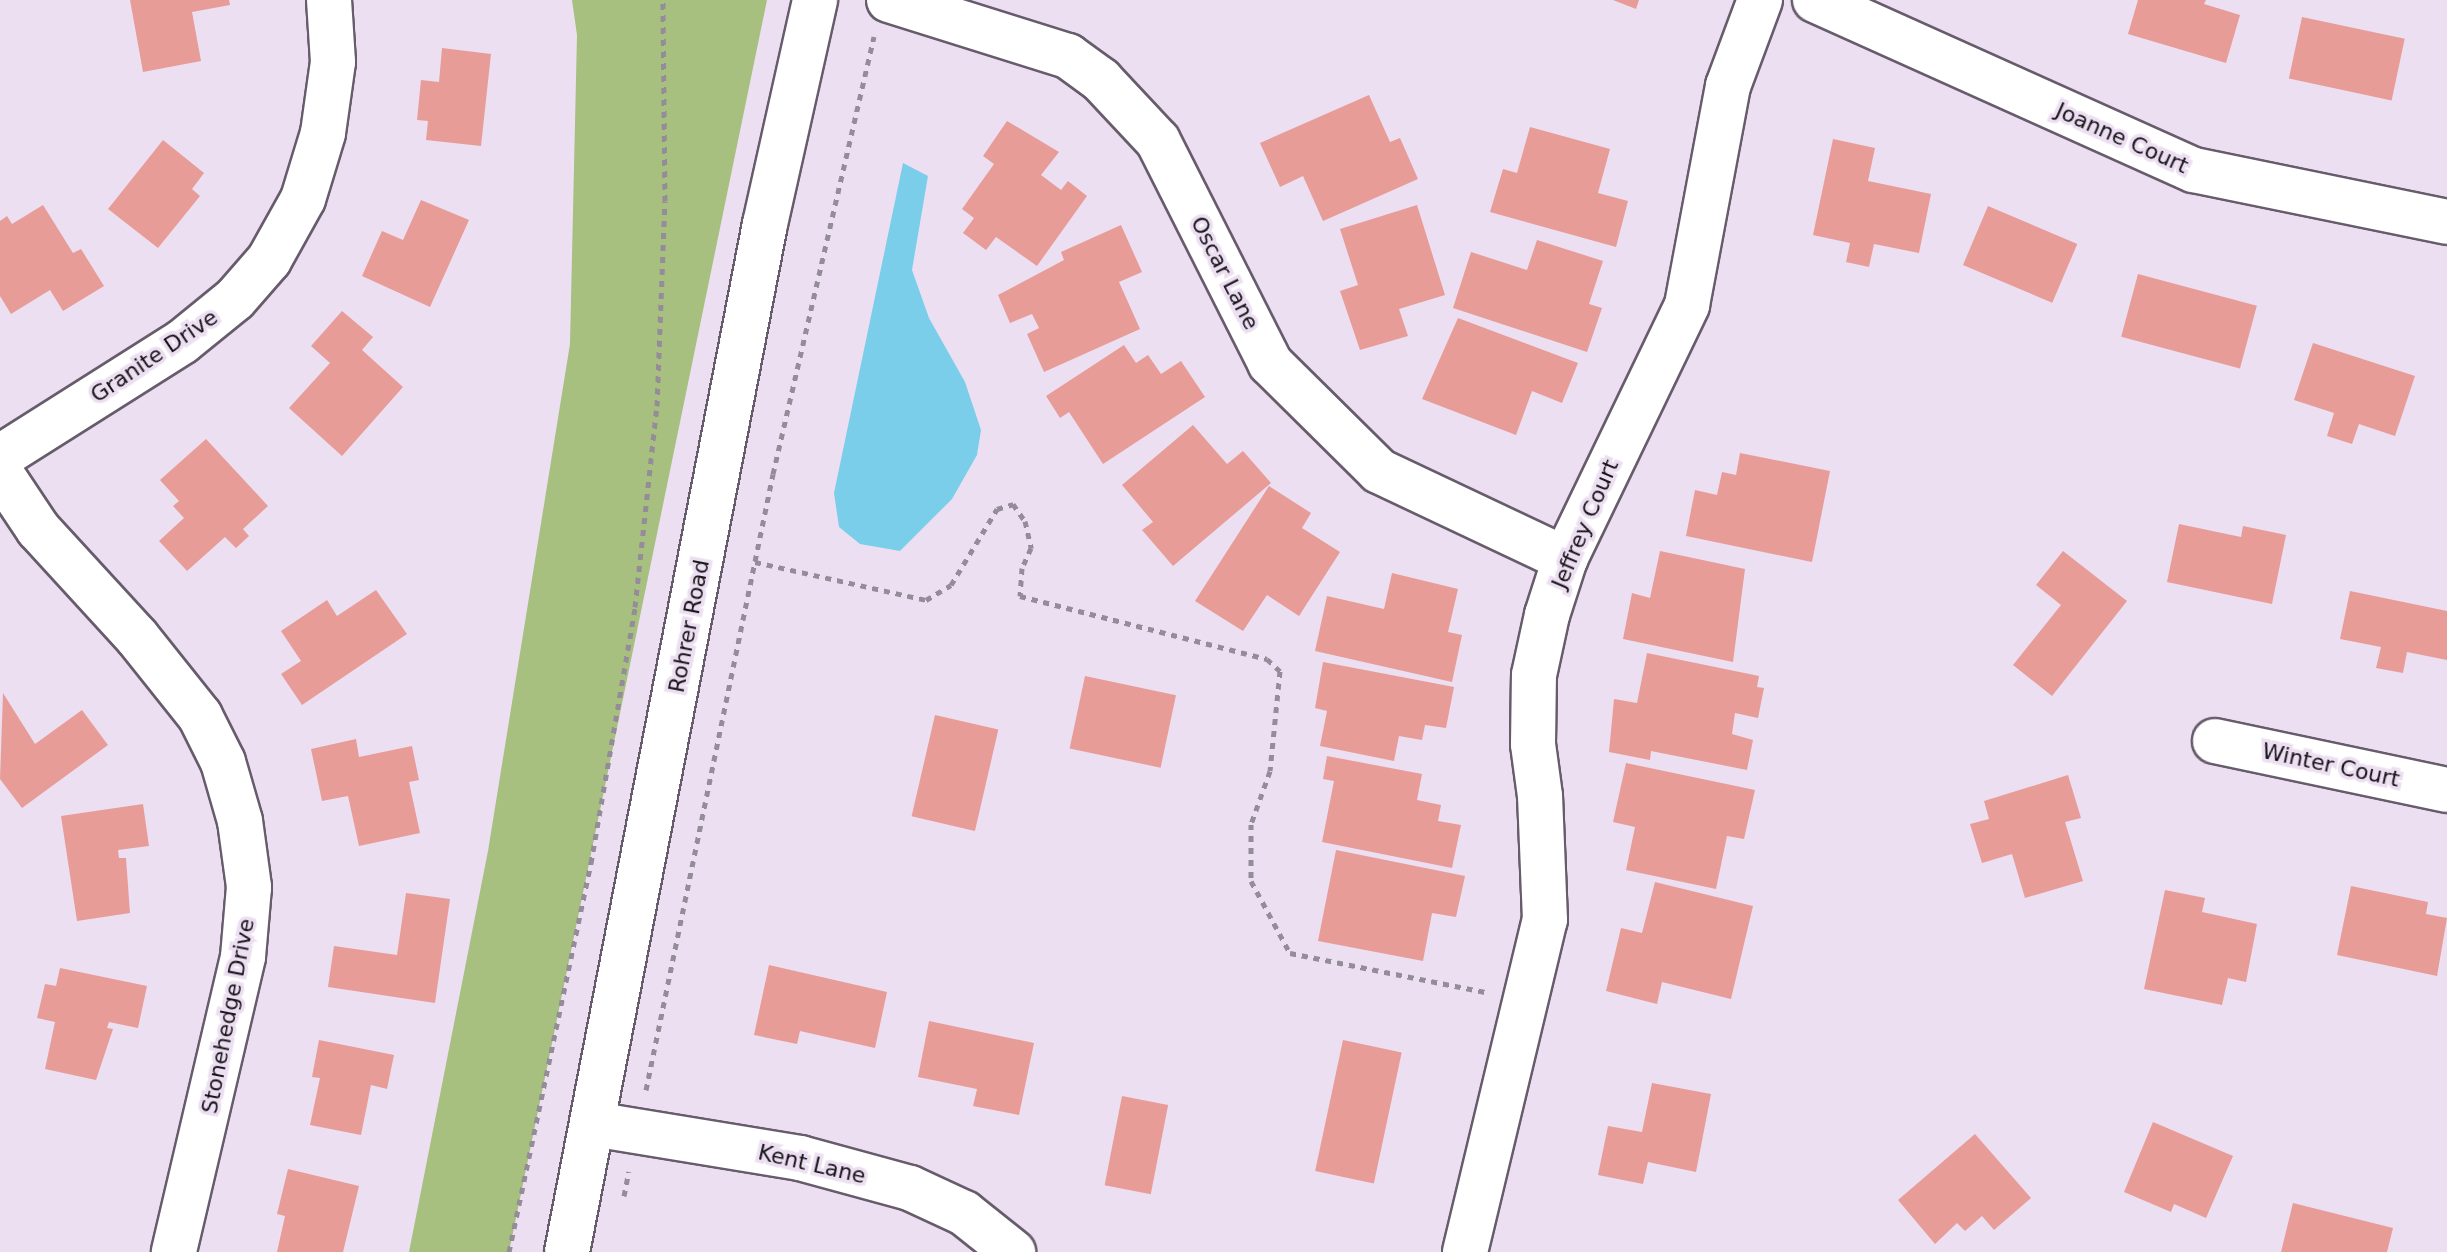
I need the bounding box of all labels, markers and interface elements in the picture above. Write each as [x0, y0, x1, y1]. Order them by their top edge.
street label: Joanne Court [2052, 97, 2192, 179]
street label: Oscar Lane [1185, 212, 1265, 334]
street label: Granite Drive [86, 304, 222, 408]
street label: Jeffrey Court [1546, 455, 1624, 593]
street label: Rohrer Road [663, 557, 715, 695]
street label: Winter Court [2260, 738, 2402, 792]
street label: Stonehedge Drive [196, 916, 260, 1116]
street label: Kent Lane [756, 1139, 868, 1189]

